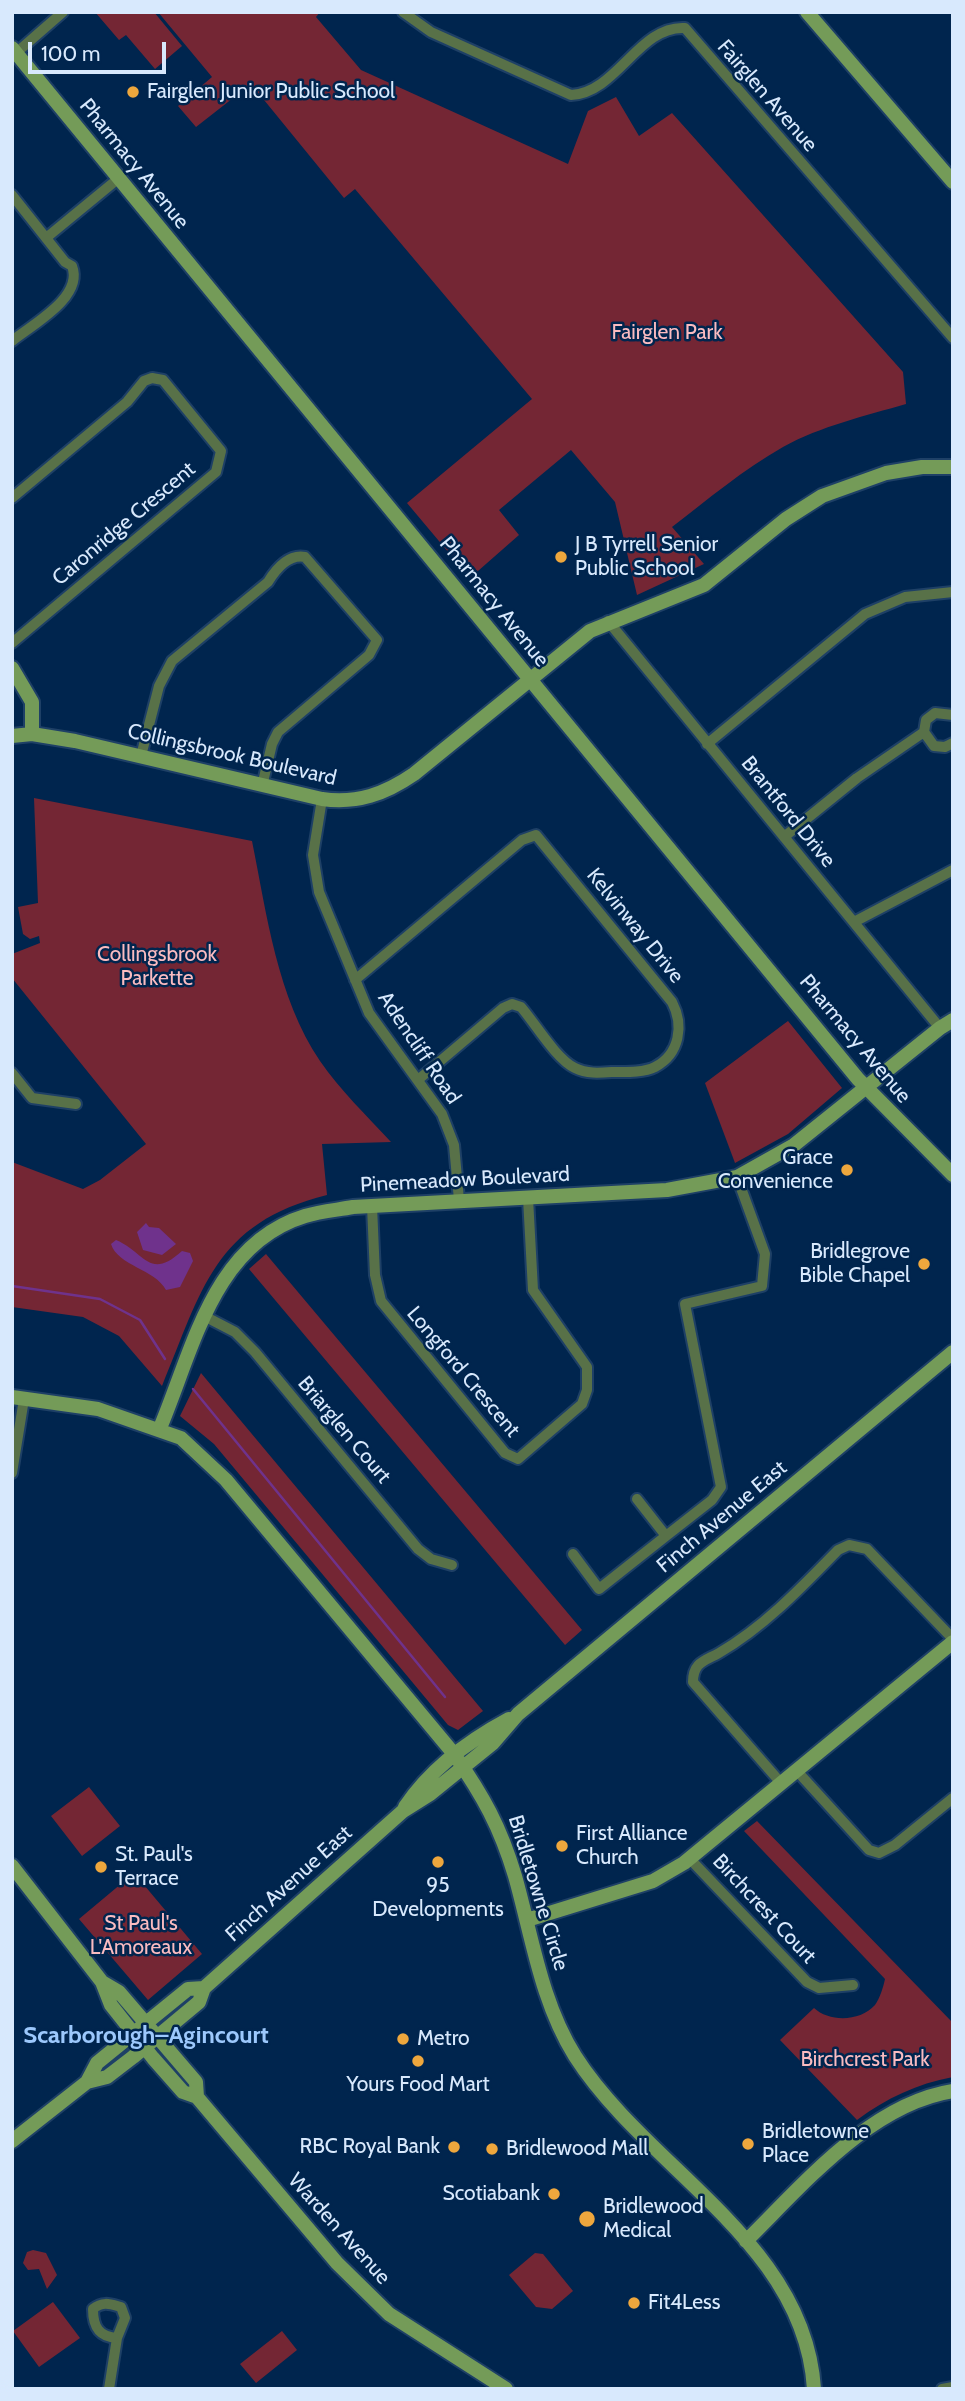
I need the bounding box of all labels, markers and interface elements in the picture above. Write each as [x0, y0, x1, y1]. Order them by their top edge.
scale bar [32, 28, 170, 72]
street label: Fairglen Avenue [712, 35, 822, 157]
text: 100 m [41, 41, 100, 66]
place label: Fairglen Junior Public School [147, 79, 395, 105]
marker: Fairglen Junior Public School [125, 84, 141, 100]
street label: Pharmacy Avenue [74, 94, 194, 234]
park label: Fairglen Park [611, 320, 723, 346]
street label: Caronridge Crescent [47, 457, 201, 591]
street label: Pharmacy Avenue [434, 532, 554, 672]
place label: J B Tyrrell Senior Public School [575, 532, 718, 582]
marker: J B Tyrrell Senior Public School [553, 549, 569, 565]
street label: Collingsbrook Boulevard [125, 719, 339, 791]
street label: Brantford Drive [735, 751, 841, 873]
street label: Kelvinway Drive [581, 864, 689, 988]
park label: Collingsbrook Parkette [97, 942, 217, 992]
street label: Pharmacy Avenue [794, 970, 916, 1108]
street label: Adencliff Road [372, 987, 466, 1109]
place label: Grace Convenience [718, 1145, 833, 1195]
street label: Pinemeadow Boulevard [359, 1162, 571, 1198]
marker: Grace Convenience [839, 1162, 855, 1178]
place label: Bridlegrove Bible Chapel [799, 1239, 910, 1289]
marker: Bridlegrove Bible Chapel [916, 1256, 932, 1272]
street label: Longford Crescent [401, 1302, 525, 1442]
street label: Briarglen Court [292, 1372, 396, 1488]
street label: Finch Avenue East [652, 1455, 792, 1579]
street label: Bridletowne Circle [502, 1812, 574, 1974]
street label: Finch Avenue East [221, 1821, 357, 1947]
place label: First Alliance Church [576, 1821, 688, 1871]
marker: First Alliance Church [554, 1838, 570, 1854]
place label: St. Paul's Terrace [115, 1842, 193, 1892]
street label: Birchcrest Court [707, 1849, 821, 1969]
marker: 95 Developments [430, 1854, 446, 1870]
marker: St. Paul's Terrace [93, 1859, 109, 1875]
place label: 95 Developments [372, 1873, 504, 1923]
park label: St Paul's L'Amoreaux [90, 1911, 192, 1961]
district label: Scarborough–Agincourt [23, 2022, 269, 2050]
place label: Metro [417, 2026, 470, 2052]
marker: Metro [395, 2031, 411, 2047]
park label: Birchcrest Park [800, 2047, 930, 2073]
marker: Yours Food Mart [410, 2053, 426, 2069]
place label: Yours Food Mart [347, 2072, 489, 2098]
place label: Bridletowne Place [762, 2119, 869, 2169]
place label: RBC Royal Bank [300, 2134, 440, 2160]
place label: Bridlewood Mall [506, 2136, 648, 2162]
marker: Bridletowne Place [740, 2136, 756, 2152]
marker: RBC Royal Bank [446, 2139, 462, 2155]
marker: Bridlewood Mall [484, 2141, 500, 2157]
street label: Warden Avenue [282, 2168, 396, 2290]
place label: Scotiabank [442, 2181, 540, 2207]
marker: Scotiabank [546, 2186, 562, 2202]
place label: Bridlewood Medical [603, 2194, 704, 2244]
marker: Bridlewood Medical [577, 2209, 597, 2229]
place label: Fit4Less [648, 2290, 720, 2316]
marker: Fit4Less [626, 2295, 642, 2311]

